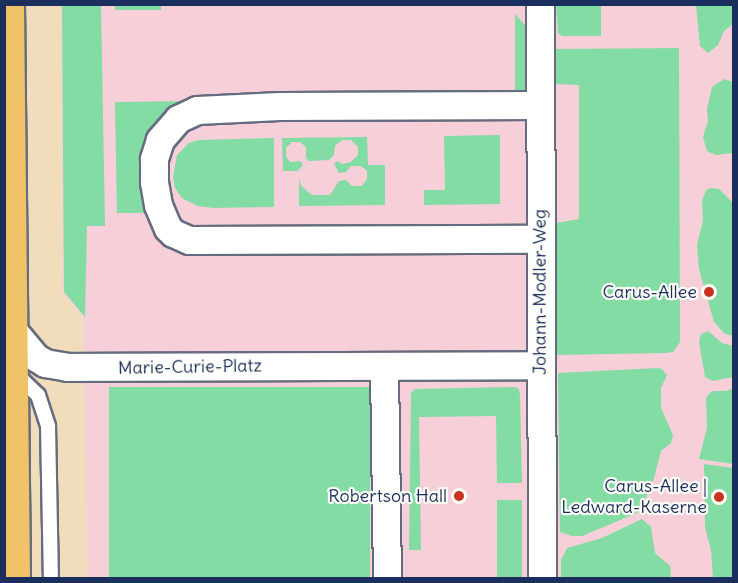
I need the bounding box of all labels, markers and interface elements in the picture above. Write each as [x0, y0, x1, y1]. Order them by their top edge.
street label: Johann-Modler-Weg [529, 209, 551, 375]
place label: Carus-Allee [602, 281, 697, 303]
marker: Carus-Allee [702, 285, 716, 299]
street label: Marie-Curie-Platz [118, 355, 262, 379]
place label: Carus-Allee | Ledward-Kaserne [561, 476, 707, 518]
place label: Robertson Hall [328, 485, 447, 507]
marker: Robertson Hall [452, 489, 466, 503]
marker: Carus-Allee | Ledward-Kaserne [712, 490, 726, 504]

